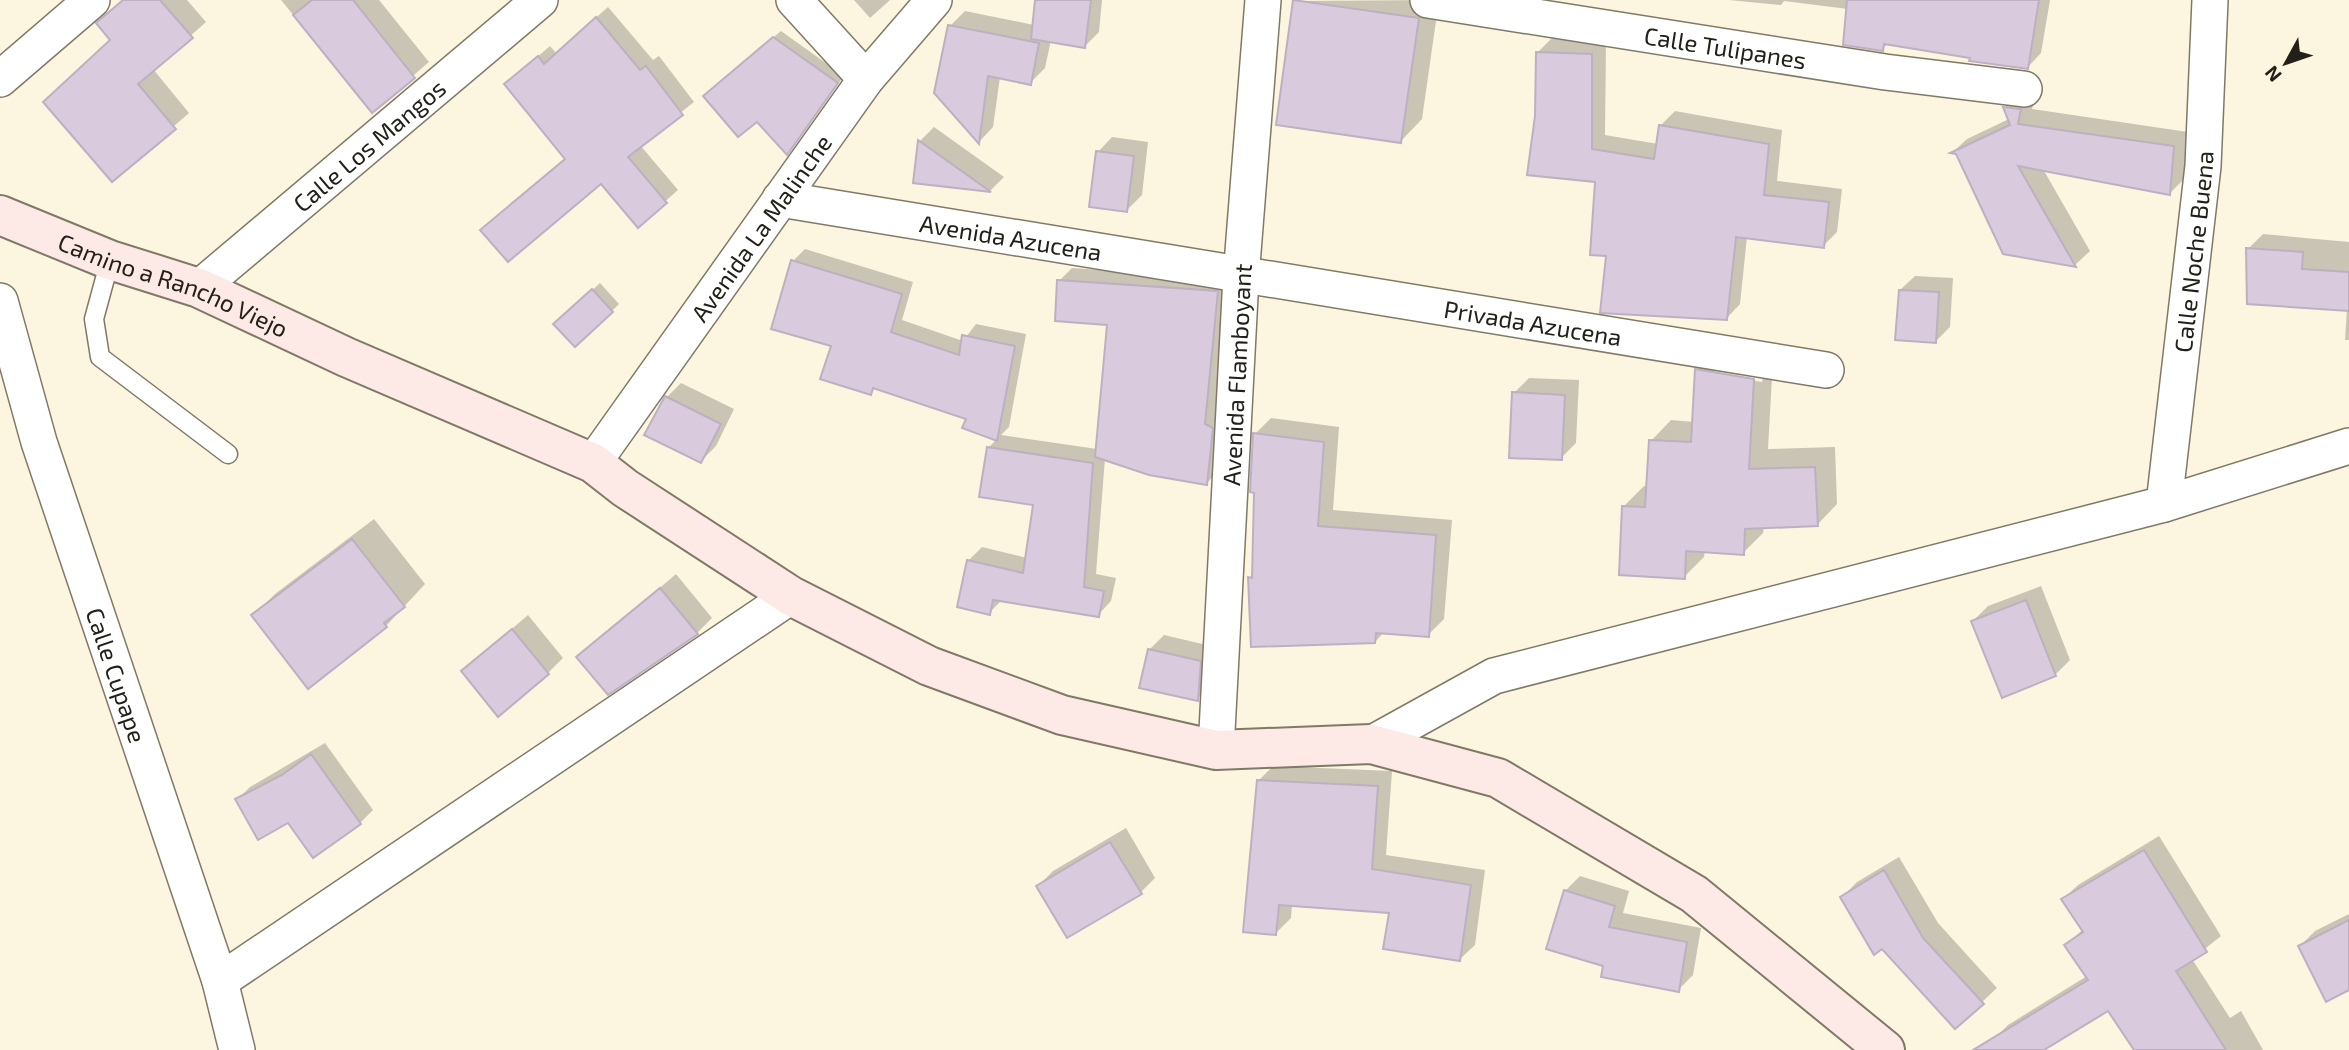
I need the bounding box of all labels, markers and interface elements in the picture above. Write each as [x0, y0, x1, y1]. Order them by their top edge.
street label: Calle Tulipanes [1642, 20, 1808, 74]
north arrow [2251, 28, 2321, 98]
text: N [2259, 62, 2286, 87]
street label: Calle Los Mangos [287, 72, 451, 217]
street label: Avenida La Malinche [684, 128, 837, 327]
street label: Calle Noche Buena [2167, 150, 2218, 354]
street label: Avenida Azucena [918, 208, 1104, 266]
street label: Camino a Rancho Viejo [54, 226, 293, 342]
street label: Avenida Flamboyant [1215, 262, 1257, 486]
street label: Privada Azucena [1442, 293, 1624, 351]
street label: Calle Cupape [81, 604, 153, 746]

